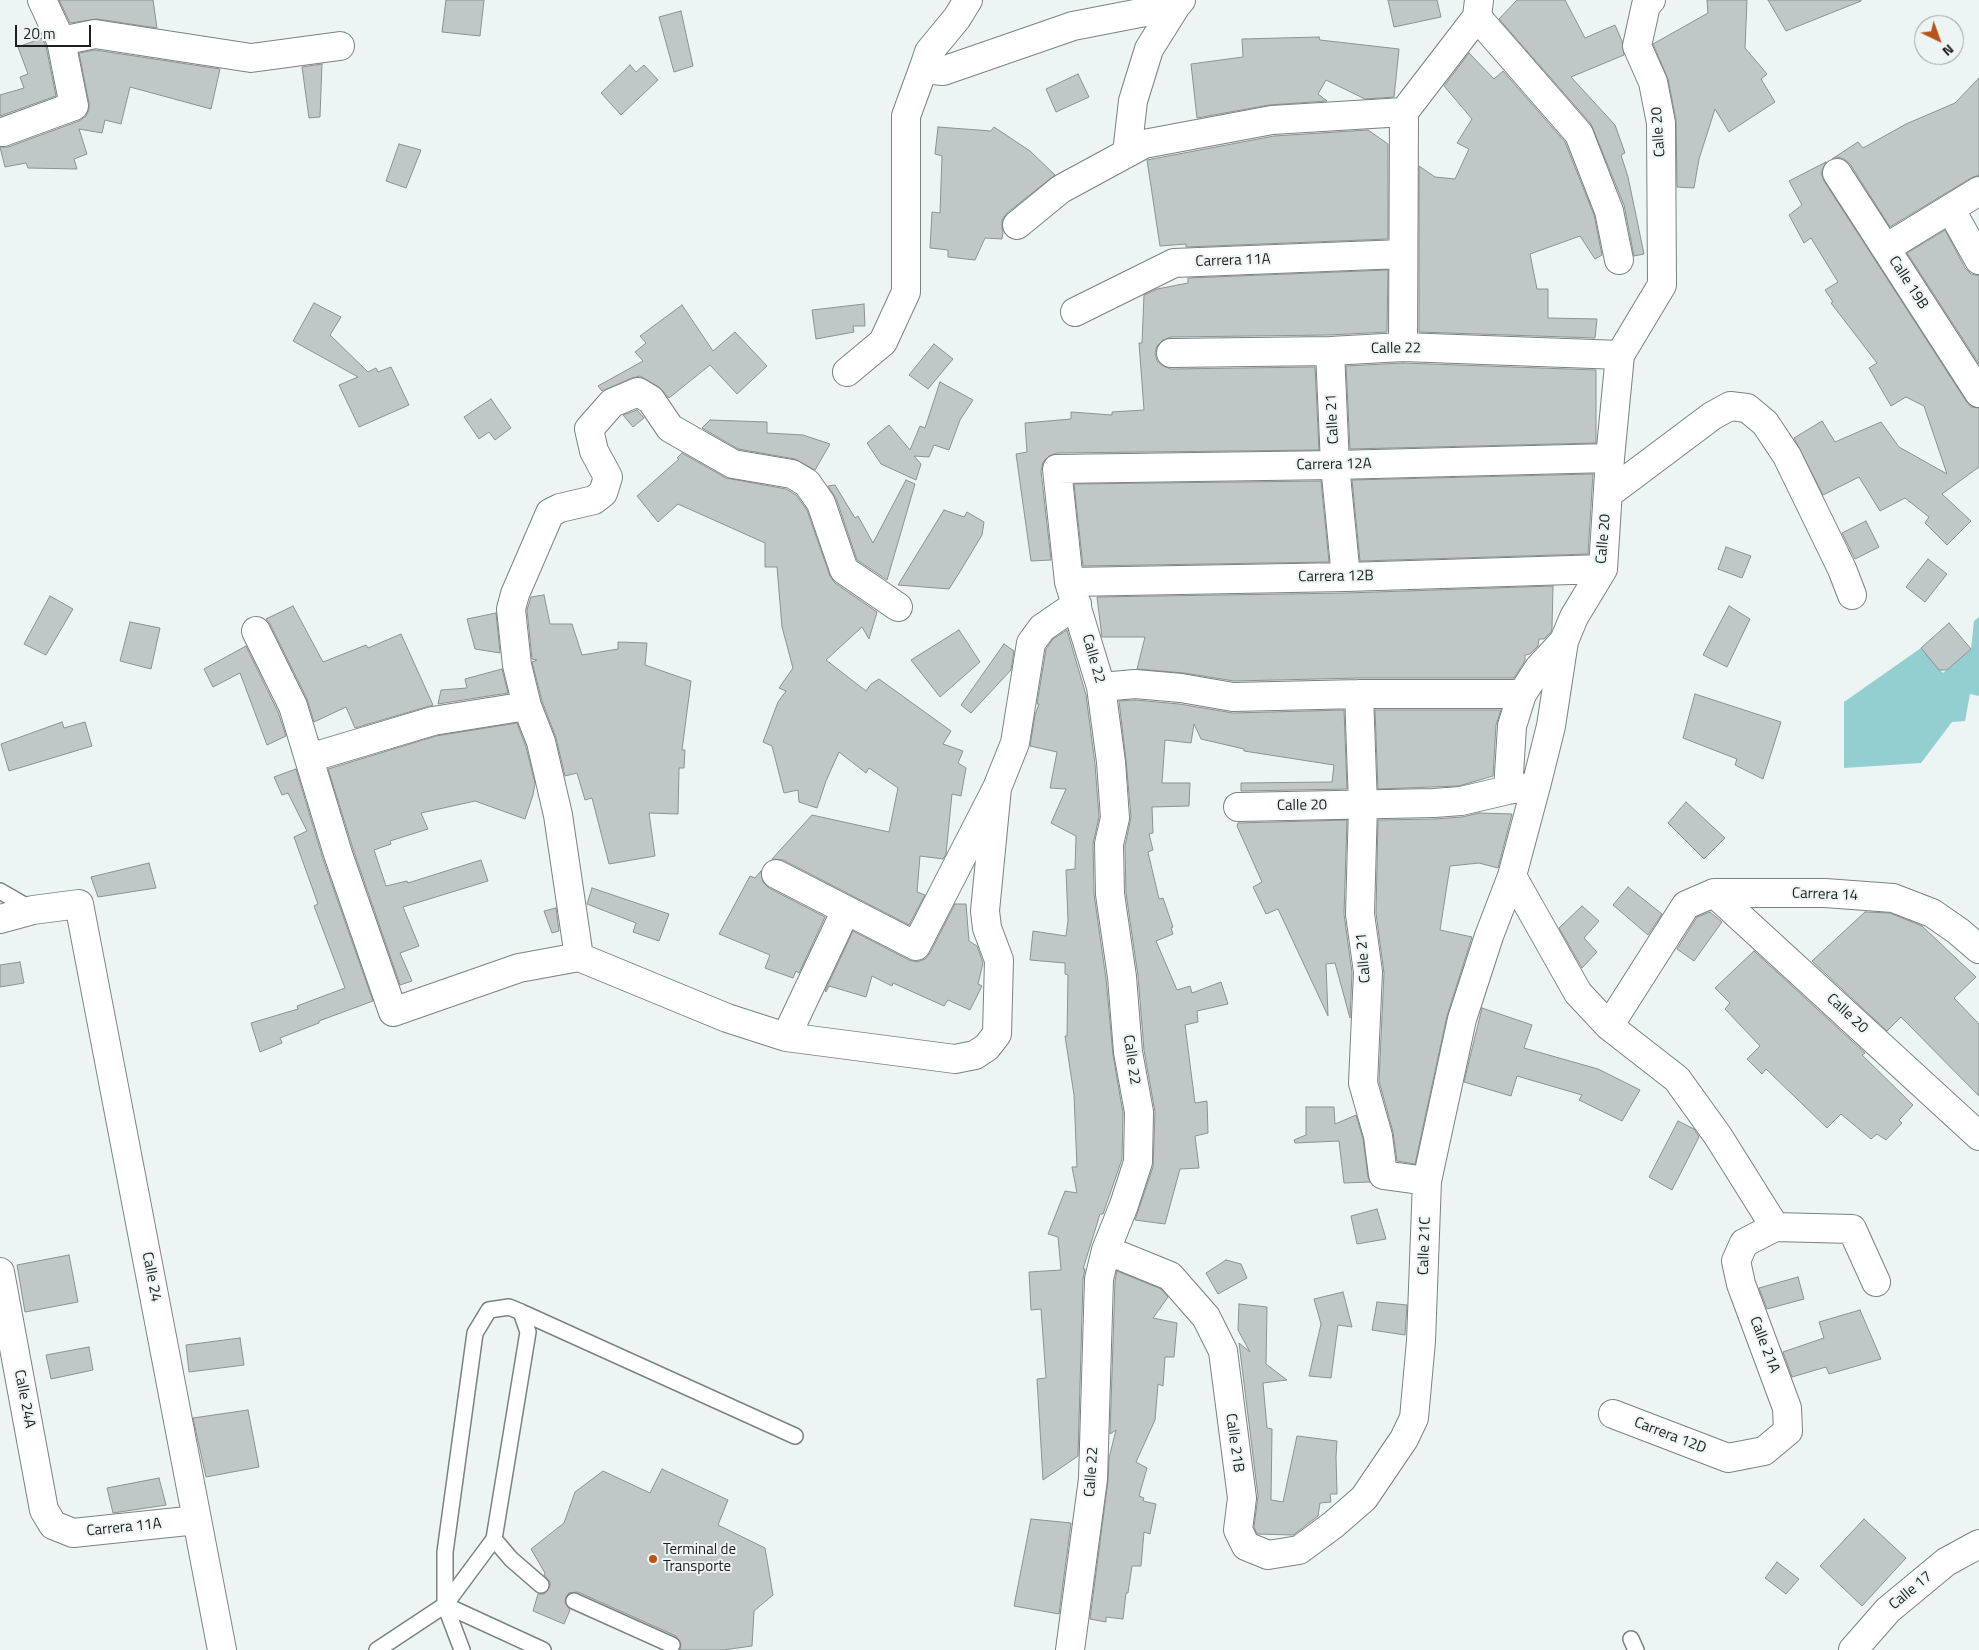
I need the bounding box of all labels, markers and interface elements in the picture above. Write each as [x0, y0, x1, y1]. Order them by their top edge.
scale bar [18, 15, 94, 47]
north arrow [1914, 15, 1964, 65]
text: 20 m [23, 22, 56, 45]
text: N [1938, 40, 1959, 62]
street label: Calle 20 [1648, 106, 1670, 158]
street label: Carrera 11A [1195, 251, 1271, 271]
street label: Calle 19B [1884, 253, 1932, 313]
street label: Calle 22 [1371, 340, 1421, 358]
street label: Calle 21 [1323, 393, 1343, 445]
street label: Carrera 12A [1296, 455, 1372, 475]
street label: Calle 20 [1593, 513, 1615, 565]
street label: Carrera 12B [1298, 567, 1374, 587]
street label: Calle 22 [1077, 632, 1109, 686]
street label: Calle 20 [1277, 797, 1327, 815]
street label: Carrera 14 [1792, 885, 1858, 905]
street label: Calle 21 [1353, 932, 1375, 984]
street label: Calle 20 [1822, 990, 1872, 1038]
street label: Calle 22 [1119, 1034, 1143, 1086]
street label: Calle 21C [1415, 1216, 1435, 1276]
street label: Calle 24 [137, 1251, 165, 1303]
street label: Calle 21A [1745, 1314, 1783, 1376]
street label: Calle 24A [10, 1368, 38, 1430]
street label: Calle 21B [1221, 1412, 1247, 1474]
street label: Carrera 12D [1631, 1414, 1709, 1458]
street label: Calle 22 [1081, 1446, 1103, 1498]
street label: Carrera 11A [86, 1515, 162, 1541]
place label: Terminal de Transporte [663, 1541, 736, 1576]
marker: Terminal de Transporte [647, 1553, 659, 1565]
street label: Calle 17 [1886, 1568, 1936, 1614]

